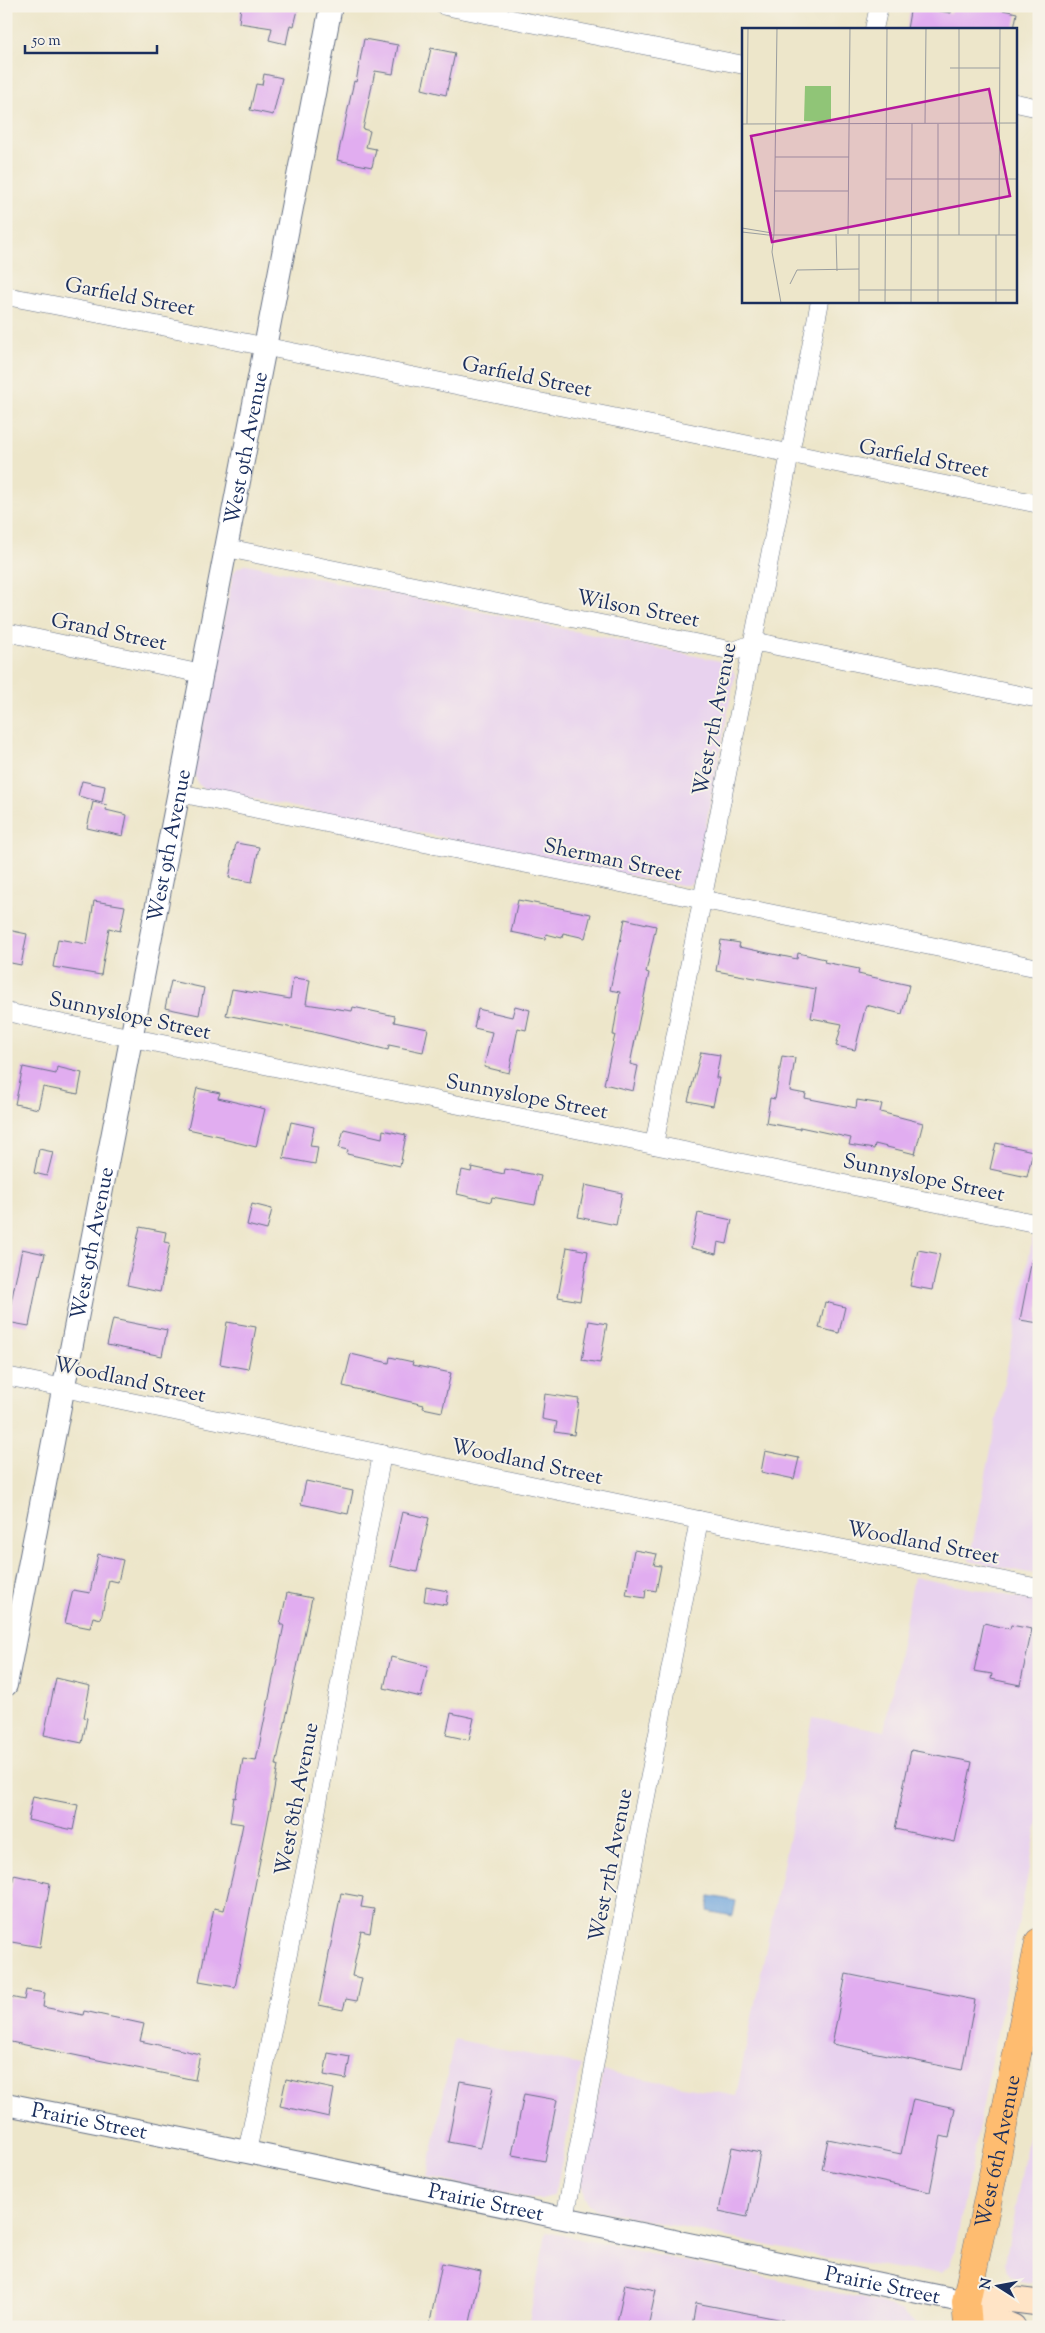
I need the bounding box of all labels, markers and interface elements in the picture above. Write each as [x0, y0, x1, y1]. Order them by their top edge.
scale bar [25, 22, 158, 54]
inset map [742, 28, 1018, 302]
text: 50 m [31, 31, 61, 52]
street label: Garfield Street [62, 271, 197, 325]
street label: Garfield Street [459, 350, 594, 406]
street label: West 9th Avenue [218, 369, 277, 527]
street label: Garfield Street [856, 433, 991, 487]
street label: Wilson Street [574, 583, 702, 637]
street label: Grand Street [48, 606, 169, 660]
street label: West 7th Avenue [686, 640, 746, 799]
street label: West 9th Avenue [141, 767, 200, 925]
street label: Sherman Street [541, 832, 684, 890]
street label: Sunnyslope Street [46, 985, 213, 1049]
street label: Sunnyslope Street [443, 1068, 610, 1128]
street label: Sunnyslope Street [840, 1147, 1007, 1211]
street label: West 9th Avenue [64, 1164, 123, 1323]
street label: Woodland Street [51, 1350, 208, 1412]
street label: Woodland Street [448, 1432, 605, 1494]
street label: Woodland Street [844, 1515, 1001, 1573]
street label: West 8th Avenue [268, 1720, 328, 1879]
street label: West 7th Avenue [582, 1786, 642, 1945]
street label: West 6th Avenue [969, 2073, 1030, 2231]
street label: Prairie Street [29, 2096, 149, 2149]
street label: Prairie Street [425, 2177, 546, 2231]
street label: Prairie Street [822, 2260, 943, 2313]
north arrow [972, 2260, 1022, 2310]
text: N [976, 2277, 998, 2291]

